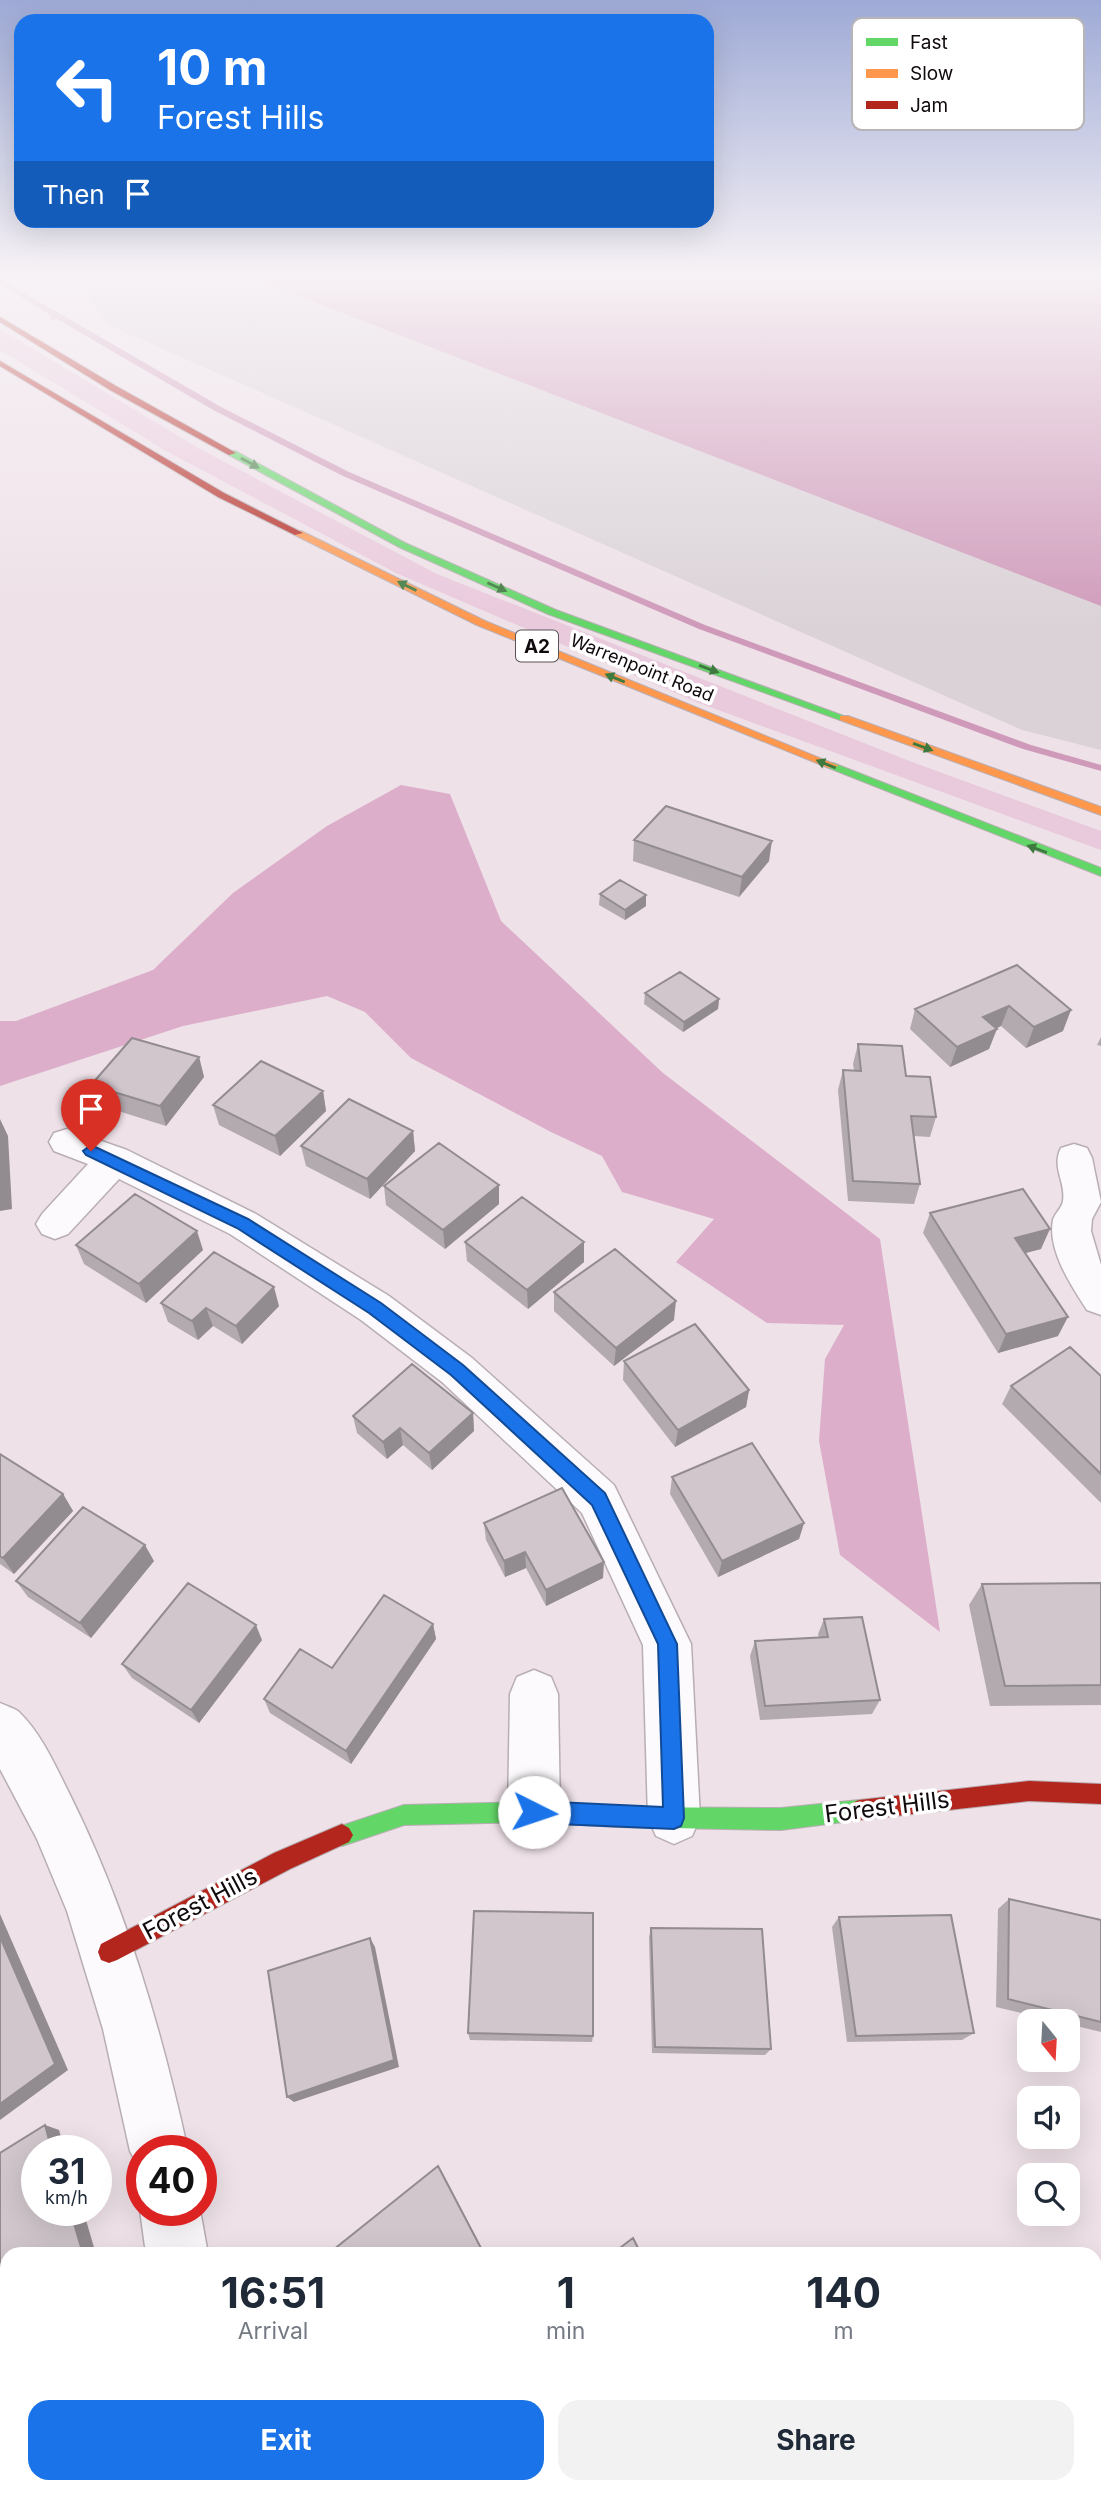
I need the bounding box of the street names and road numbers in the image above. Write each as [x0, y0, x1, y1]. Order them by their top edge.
street label: Warrenpoint Road [567, 629, 717, 706]
road number: A2 [516, 631, 558, 662]
street label: Forest Hills [823, 1784, 951, 1829]
street label: Forest Hills [138, 1861, 262, 1946]

